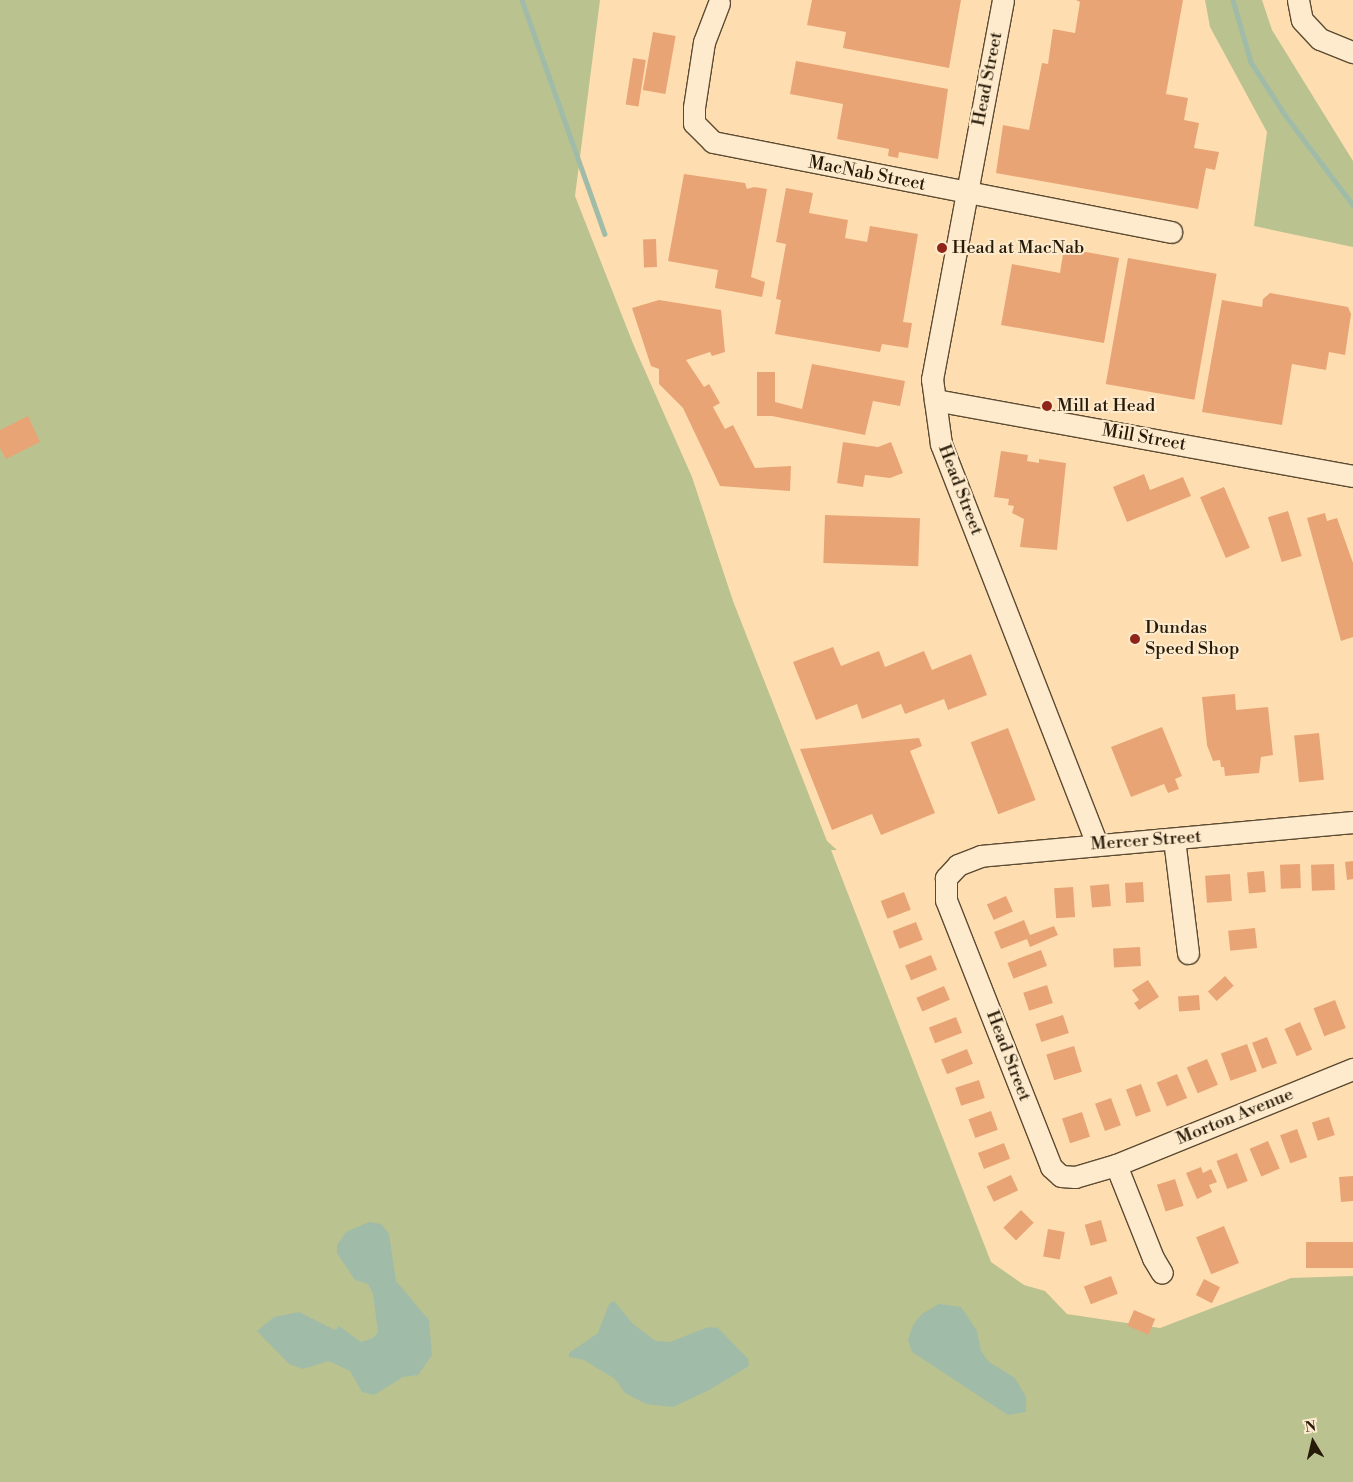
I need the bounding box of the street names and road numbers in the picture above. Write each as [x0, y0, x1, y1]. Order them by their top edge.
street label: Head Street [968, 30, 1008, 128]
street label: MacNab Street [806, 152, 928, 196]
street label: Mill Street [1100, 420, 1188, 456]
street label: Head Street [933, 442, 987, 538]
street label: Mercer Street [1090, 826, 1202, 856]
street label: Head Street [981, 1008, 1035, 1104]
street label: Morton Avenue [1173, 1084, 1297, 1150]

